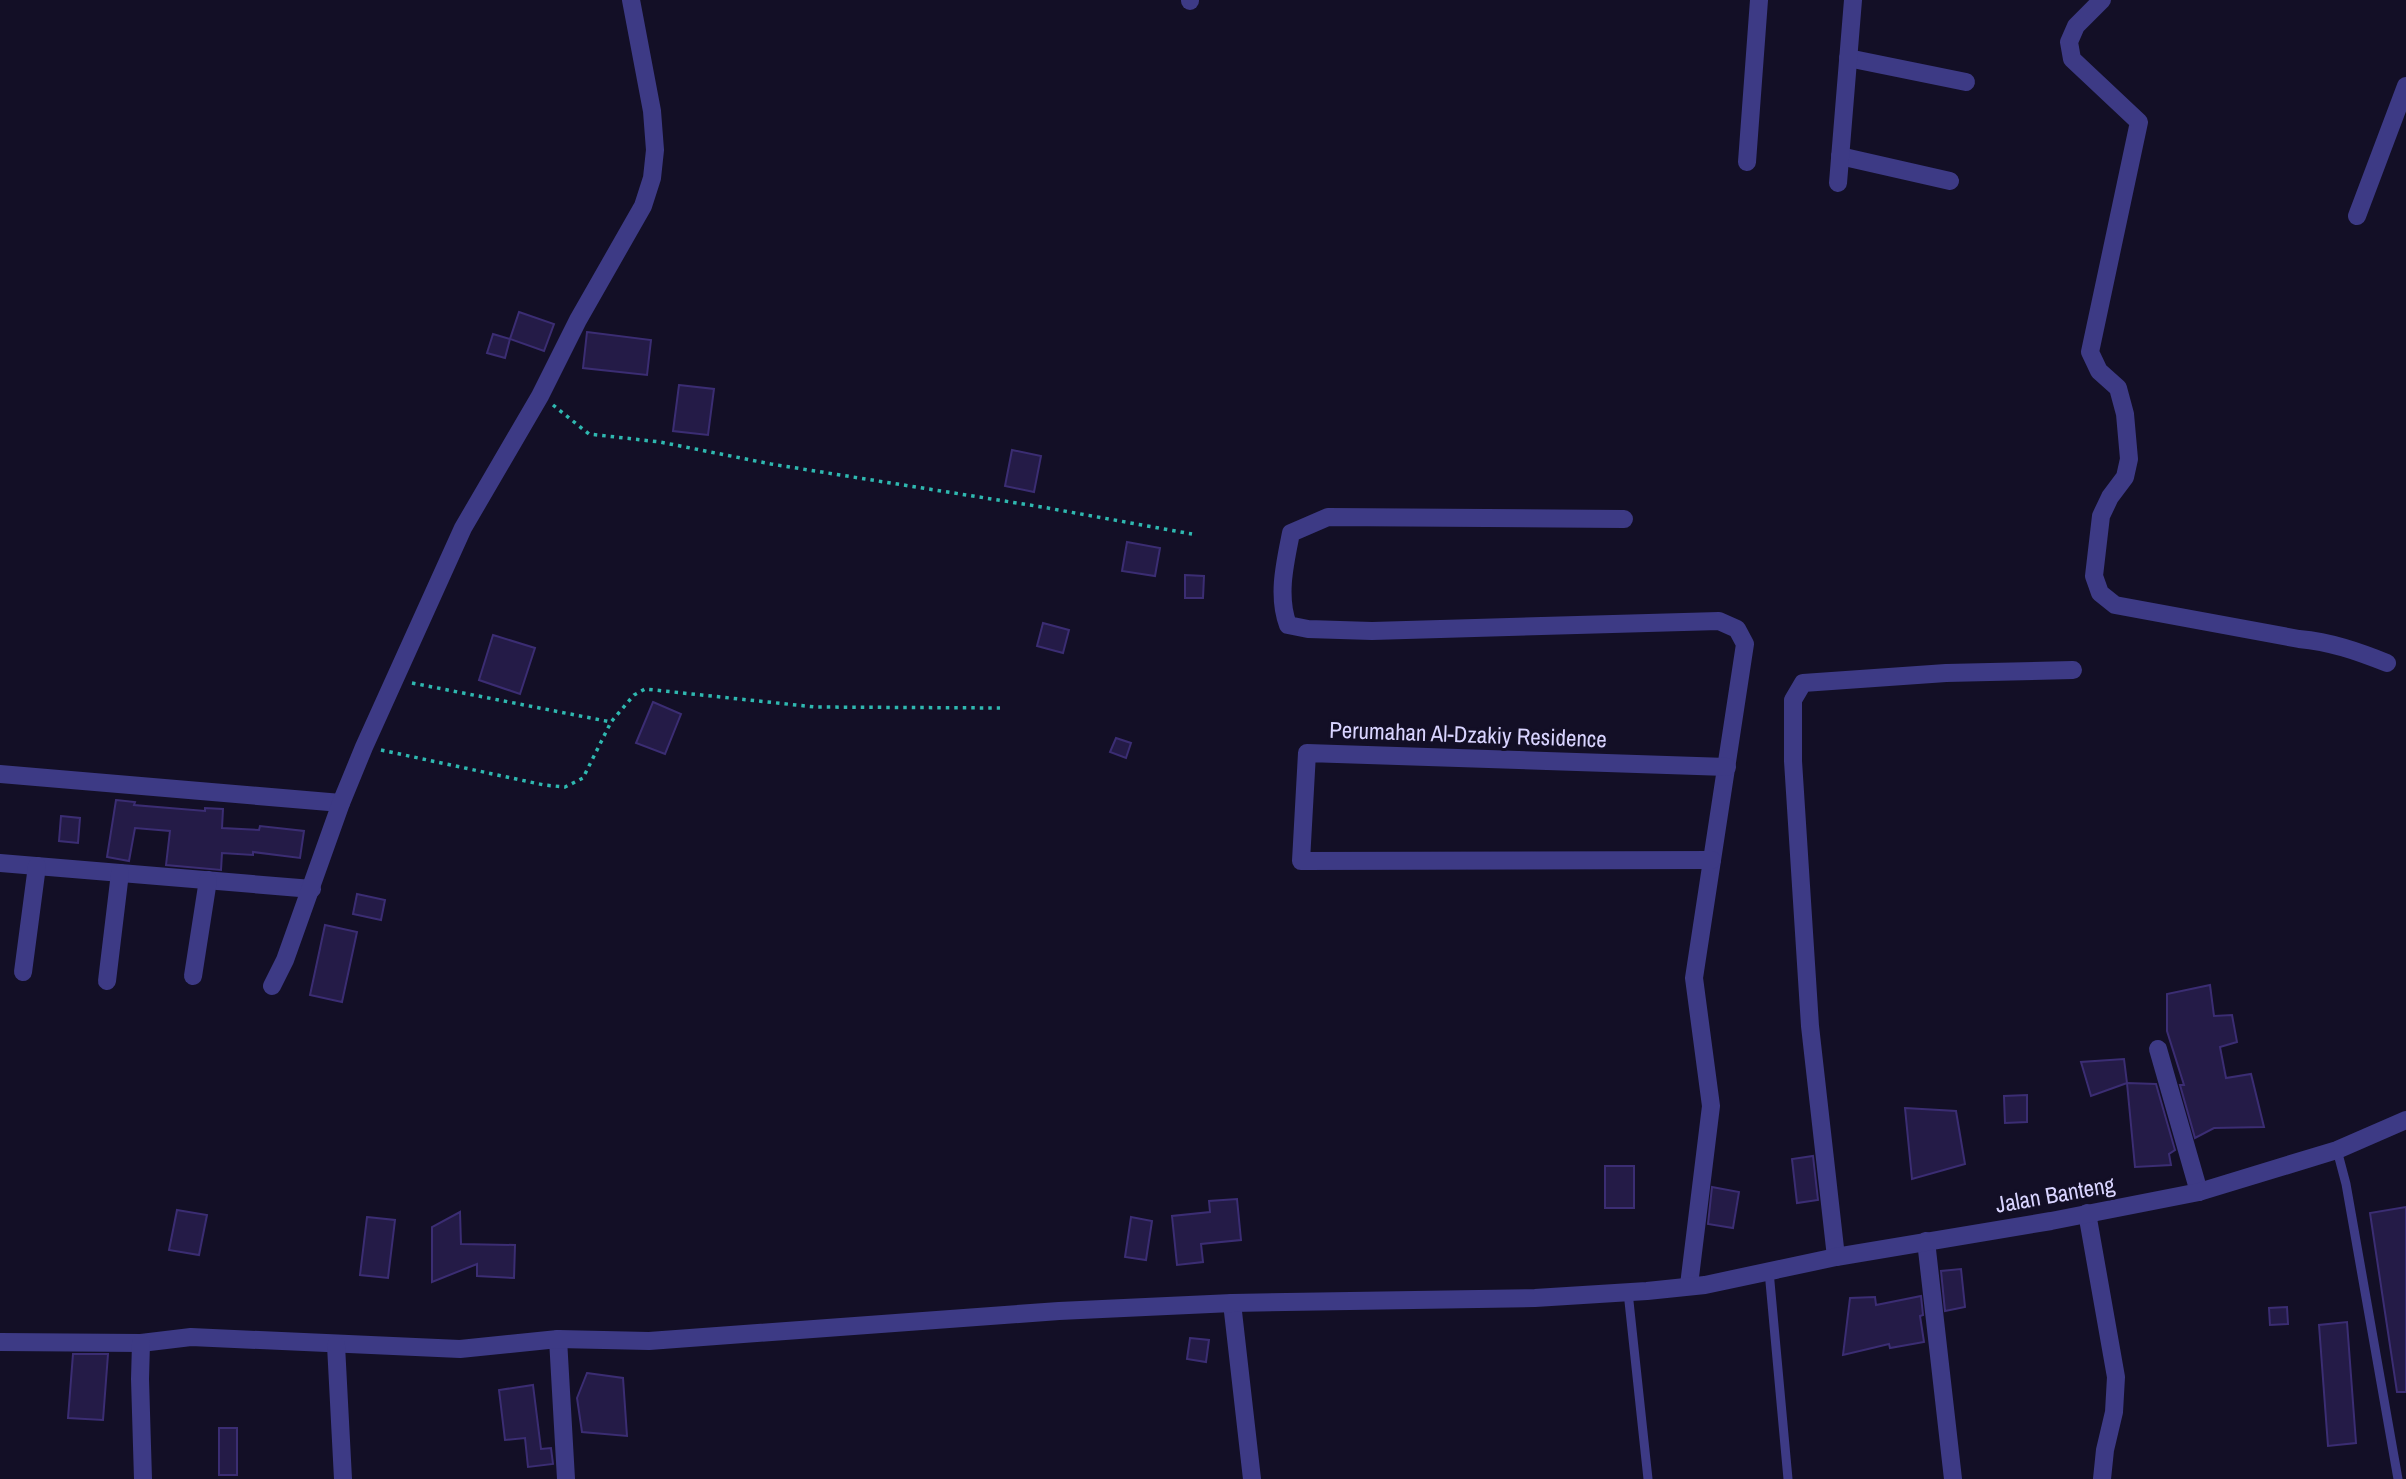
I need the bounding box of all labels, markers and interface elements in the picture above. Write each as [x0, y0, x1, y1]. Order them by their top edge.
street label: Perumahan Al-Dzakiy Residence [1329, 714, 1607, 754]
street label: Jalan Banteng [1993, 1168, 2118, 1220]

